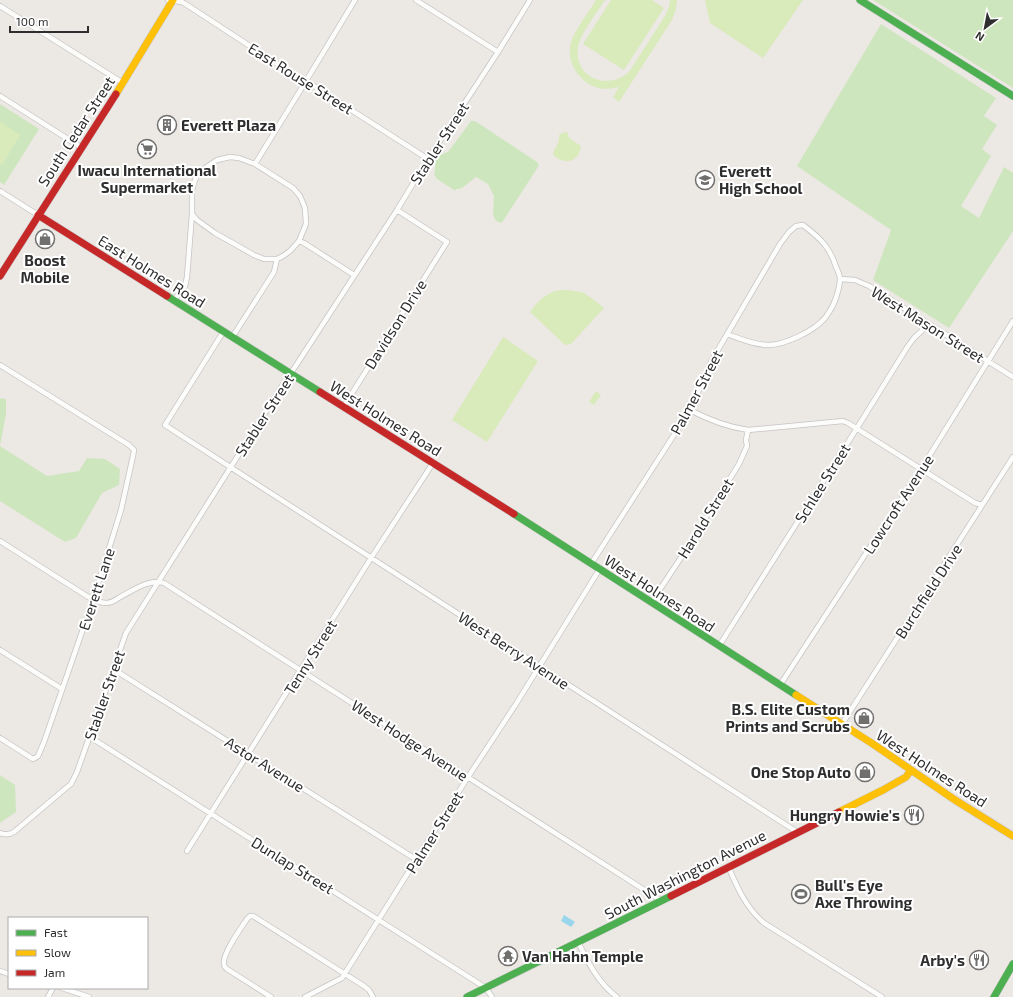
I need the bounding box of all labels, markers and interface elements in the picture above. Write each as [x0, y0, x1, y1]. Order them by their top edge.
scale bar [10, 8, 88, 34]
north arrow [965, 8, 1005, 48]
text: 100 m [16, 14, 48, 28]
text: N [973, 29, 986, 45]
street label: East Rouse Street [245, 38, 357, 118]
street label: South Cedar Street [34, 72, 118, 189]
street label: Stabler Street [406, 98, 472, 187]
building icon: Everett Plaza [156, 114, 178, 136]
place label: Everett Plaza [181, 116, 276, 134]
supermarket icon: Iwacu International Supermarket [136, 138, 158, 160]
place label: Iwacu International Supermarket [78, 161, 217, 196]
place label: Everett High School [719, 162, 803, 197]
school or university icon: Everett High School [694, 169, 716, 191]
shop icon: Boost Mobile [34, 228, 56, 250]
street label: East Holmes Road [95, 231, 209, 311]
place label: Boost Mobile [20, 251, 70, 286]
street label: Davidson Drive [360, 276, 430, 372]
street label: West Mason Street [868, 282, 988, 366]
street label: Palmer Street [666, 346, 726, 437]
street label: Stabler Street [231, 370, 297, 459]
street label: West Holmes Road [327, 376, 445, 460]
street label: Schlee Street [791, 440, 854, 526]
street label: Lowcroft Avenue [859, 451, 937, 557]
street label: Harold Street [673, 475, 737, 561]
street label: Burchfield Drive [891, 540, 965, 642]
street label: Everett Lane [74, 545, 118, 633]
street label: West Holmes Road [601, 550, 719, 636]
street label: West Berry Avenue [455, 607, 573, 693]
street label: Tenny Street [280, 616, 340, 698]
street label: Stabler Street [80, 647, 128, 742]
street label: West Hodge Avenue [348, 696, 472, 784]
place label: B.S. Elite Custom Prints and Scrubs [725, 700, 850, 735]
shop icon: B.S. Elite Custom Prints and Scrubs [853, 707, 875, 729]
street label: West Holmes Road [873, 725, 991, 811]
street label: Astor Avenue [222, 732, 308, 796]
shop icon: One Stop Auto [854, 761, 876, 783]
place label: One Stop Auto [751, 763, 851, 781]
street label: Palmer Street [402, 787, 467, 876]
restaurant icon: Hungry Howie's [903, 804, 925, 826]
place label: Hungry Howie's [790, 806, 900, 825]
street label: South Washington Avenue [601, 825, 769, 923]
street label: Dunlap Street [249, 833, 338, 898]
place label: Bull's Eye Axe Throwing [815, 876, 912, 911]
sports icon: Bull's Eye Axe Throwing [790, 883, 812, 905]
legend [8, 917, 148, 989]
text: Fast [44, 925, 68, 939]
text: Slow [44, 945, 71, 959]
temple icon: Van Hahn Temple [497, 945, 519, 967]
place label: Van Hahn Temple [522, 947, 643, 965]
restaurant icon: Arby's [968, 949, 990, 971]
place label: Arby's [920, 951, 965, 970]
text: Jam [44, 965, 65, 979]

